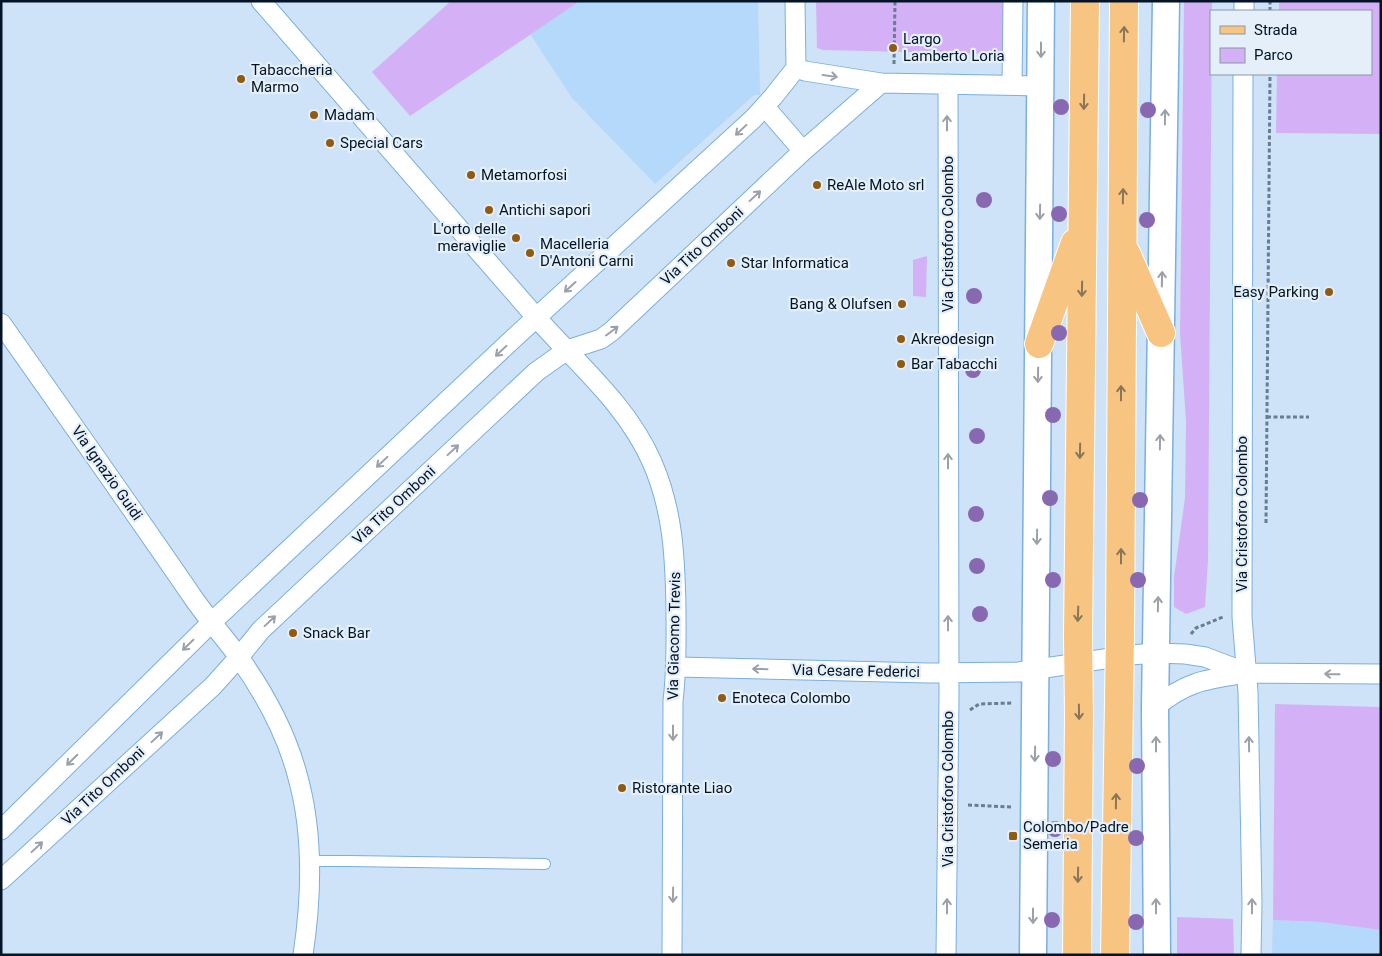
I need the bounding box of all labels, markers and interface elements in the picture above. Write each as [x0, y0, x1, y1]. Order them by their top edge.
legend [1210, 10, 1372, 75]
text: Strada [1254, 21, 1297, 39]
one-way arrow [1119, 26, 1129, 42]
place label: Largo Lamberto Loria [903, 30, 1005, 65]
marker: Largo Lamberto Loria [887, 42, 899, 54]
one-way arrow [1036, 42, 1046, 58]
text: Parco [1254, 46, 1293, 64]
place label: Tabaccheria Marmo [251, 61, 333, 96]
one-way arrow [822, 71, 838, 81]
marker: Tabaccheria Marmo [235, 73, 247, 85]
one-way arrow [1079, 94, 1089, 110]
place label: Madam [324, 106, 375, 124]
marker: Madam [308, 109, 320, 121]
one-way arrow [1160, 109, 1170, 126]
one-way arrow [942, 116, 952, 132]
one-way arrow [735, 124, 748, 136]
place label: Special Cars [340, 134, 423, 152]
marker: Special Cars [324, 137, 336, 149]
street label: Via Cristoforo Colombo [939, 156, 957, 312]
place label: Metamorfosi [481, 166, 567, 184]
marker: Metamorfosi [465, 169, 477, 181]
place label: ReAle Moto srl [827, 176, 924, 194]
marker: ReAle Moto srl [811, 179, 823, 191]
one-way arrow [1118, 189, 1128, 205]
one-way arrow [749, 190, 762, 202]
place label: Antichi sapori [499, 201, 591, 219]
street label: Via Tito Omboni [657, 203, 747, 289]
marker: Antichi sapori [483, 204, 495, 216]
one-way arrow [1035, 204, 1045, 220]
place label: L'orto delle meraviglie [433, 220, 506, 255]
marker: L'orto delle meraviglie [510, 232, 522, 244]
place label: Macelleria D'Antoni Carni [540, 235, 634, 270]
marker: Macelleria D'Antoni Carni [524, 247, 536, 259]
place label: Star Informatica [741, 254, 849, 272]
marker: Star Informatica [725, 257, 737, 269]
one-way arrow [1157, 272, 1167, 288]
one-way arrow [1077, 280, 1087, 296]
one-way arrow [563, 281, 576, 293]
place label: Easy Parking [1233, 283, 1319, 301]
marker: Easy Parking [1323, 286, 1335, 298]
place label: Bang & Olufsen [790, 295, 892, 313]
marker: Bang & Olufsen [896, 298, 908, 310]
one-way arrow [605, 326, 619, 336]
place label: Akreodesign [911, 330, 994, 348]
marker: Akreodesign [895, 333, 907, 345]
one-way arrow [494, 345, 507, 357]
place label: Bar Tabacchi [911, 355, 998, 373]
marker: Bar Tabacchi [895, 358, 907, 370]
one-way arrow [1033, 366, 1043, 383]
one-way arrow [1117, 385, 1126, 401]
street label: Via Ignazio Guidi [68, 422, 146, 524]
one-way arrow [1155, 434, 1165, 450]
street label: Via Cristoforo Colombo [1233, 436, 1251, 592]
one-way arrow [1075, 442, 1085, 459]
one-way arrow [446, 444, 459, 456]
one-way arrow [943, 453, 953, 470]
one-way arrow [376, 456, 389, 468]
street label: Via Tito Omboni [349, 462, 439, 548]
one-way arrow [1032, 529, 1041, 545]
one-way arrow [1116, 548, 1126, 564]
street label: Via Giacomo Trevis [664, 572, 684, 700]
one-way arrow [1153, 597, 1163, 613]
one-way arrow [1074, 605, 1083, 621]
one-way arrow [264, 615, 276, 627]
one-way arrow [943, 616, 953, 632]
place label: Snack Bar [303, 624, 370, 642]
marker: Snack Bar [287, 627, 299, 639]
one-way arrow [181, 639, 194, 651]
street label: Via Cesare Federici [792, 661, 920, 681]
one-way arrow [752, 664, 768, 673]
one-way arrow [1324, 669, 1340, 679]
place label: Enoteca Colombo [732, 689, 851, 707]
marker: Enoteca Colombo [716, 692, 728, 704]
one-way arrow [1074, 704, 1084, 720]
street label: Via Cristoforo Colombo [939, 711, 957, 867]
one-way arrow [668, 724, 678, 741]
one-way arrow [150, 731, 163, 743]
one-way arrow [1151, 736, 1161, 752]
one-way arrow [1244, 736, 1254, 752]
street label: Via Tito Omboni [58, 743, 148, 829]
one-way arrow [1030, 745, 1040, 761]
one-way arrow [66, 754, 78, 766]
place label: Ristorante Liao [632, 779, 732, 797]
marker: Ristorante Liao [616, 782, 628, 794]
one-way arrow [1112, 793, 1121, 809]
place label: Colombo/Padre Semeria [1023, 818, 1129, 853]
marker: Colombo/Padre Semeria [1007, 830, 1019, 842]
one-way arrow [31, 841, 44, 853]
one-way arrow [1073, 867, 1082, 883]
one-way arrow [668, 887, 678, 903]
one-way arrow [942, 898, 952, 914]
one-way arrow [1151, 898, 1161, 914]
one-way arrow [1247, 898, 1257, 914]
one-way arrow [1028, 908, 1038, 924]

